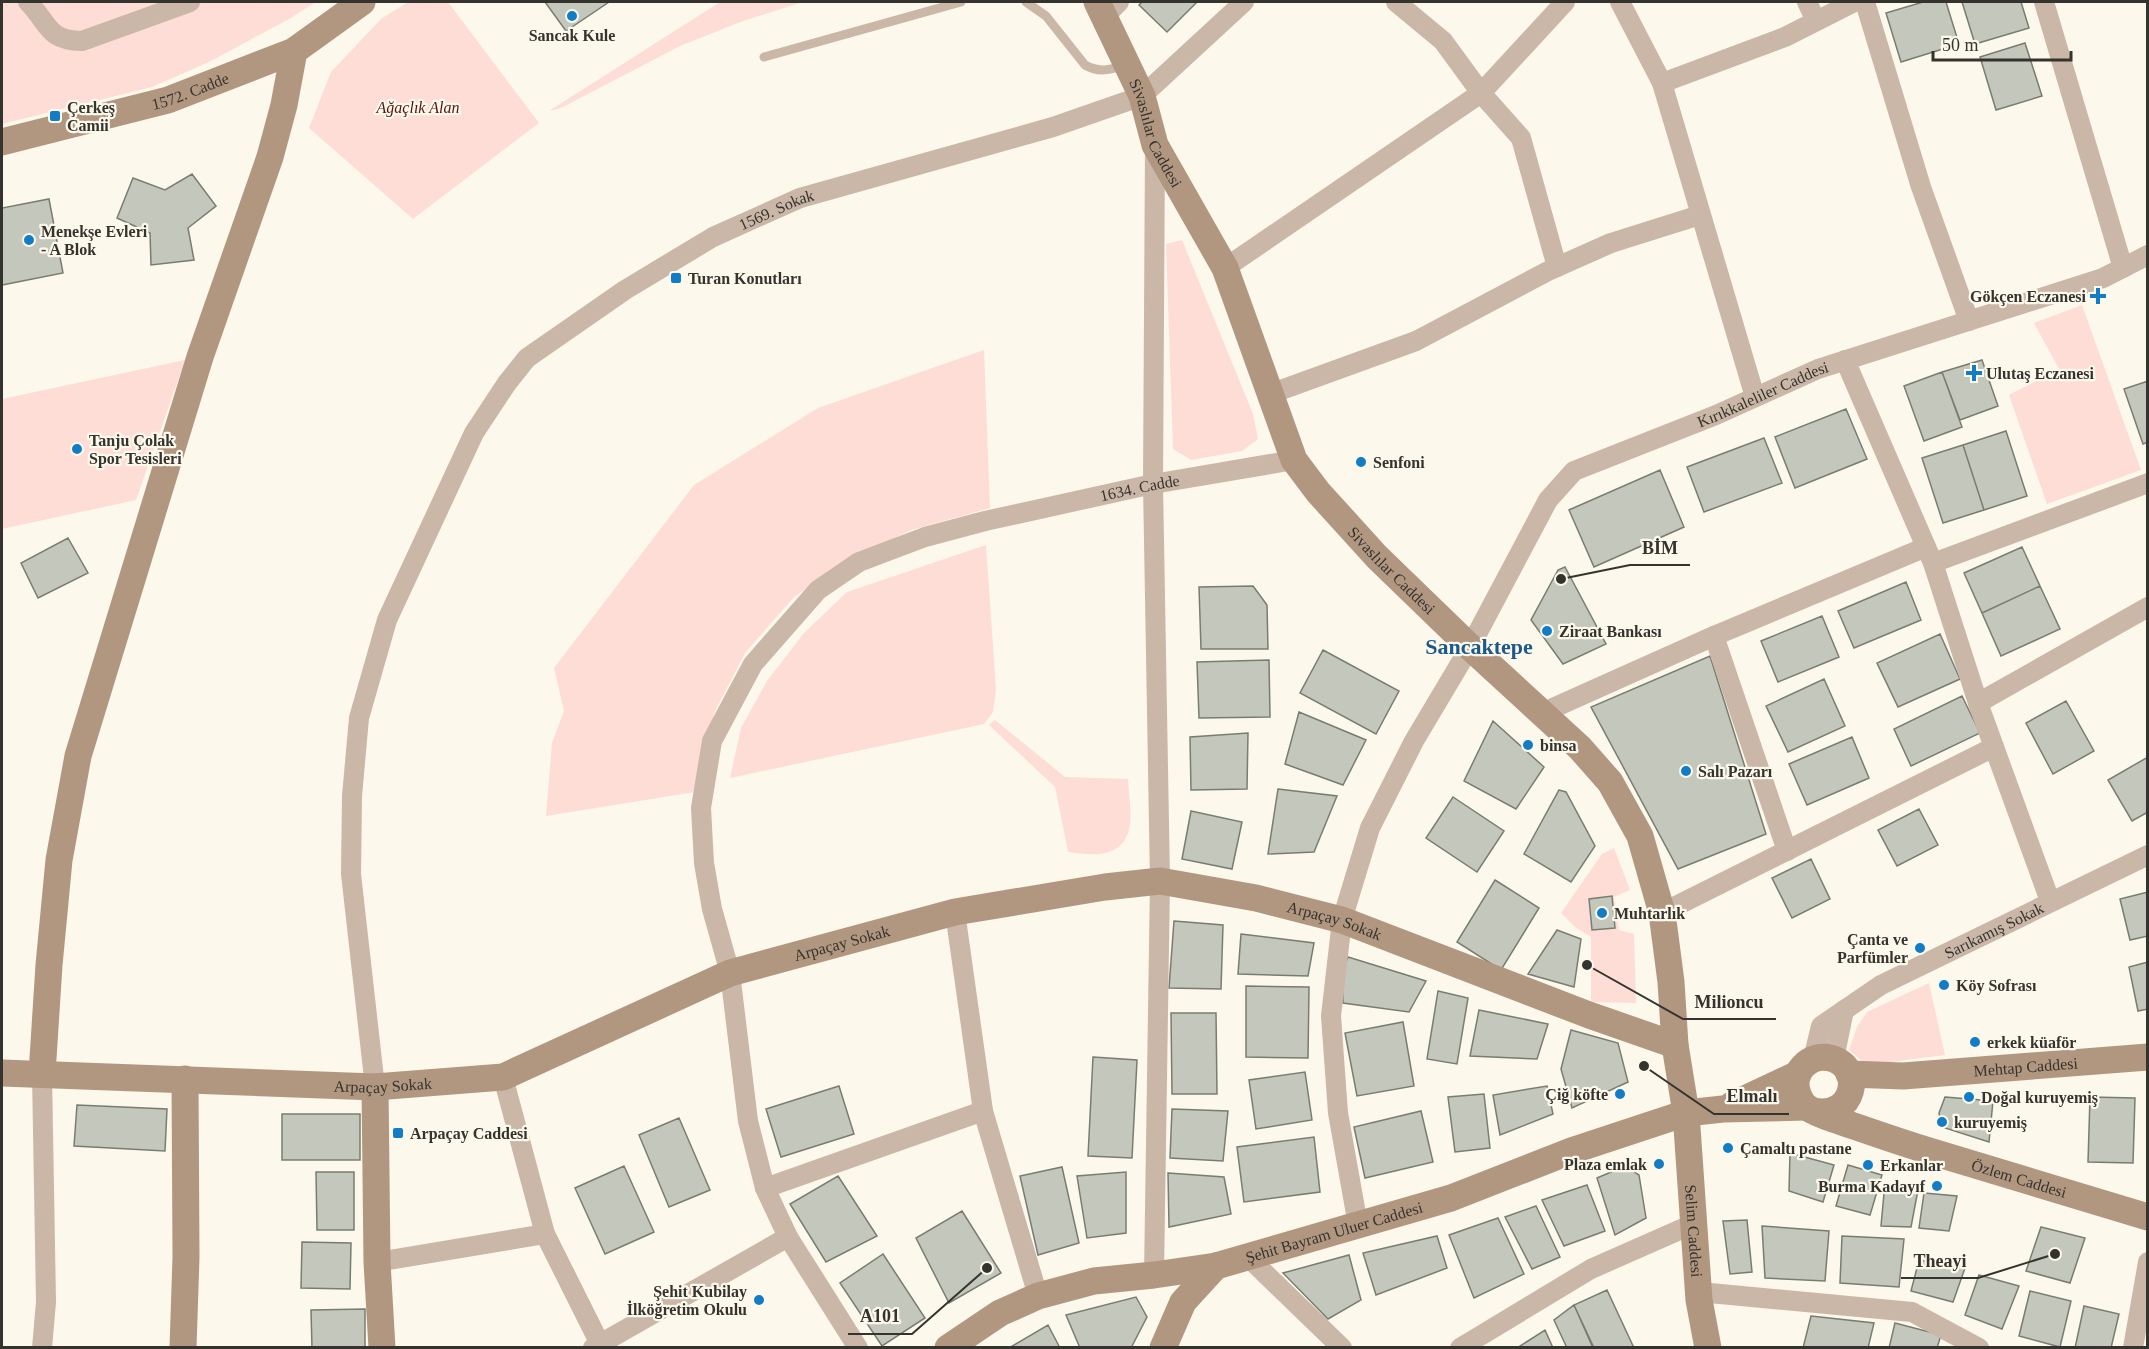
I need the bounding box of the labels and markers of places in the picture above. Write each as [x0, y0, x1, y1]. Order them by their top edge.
marker: Sancak Kule [565, 9, 579, 23]
place label: Sancak Kule [529, 27, 615, 44]
place label: Çerkeş Camii [67, 99, 115, 134]
marker: Çerkeş Camii [48, 109, 62, 123]
place label: Menekşe Evleri - A Blok [41, 223, 148, 258]
marker: Menekşe Evleri - A Blok [22, 233, 36, 247]
place label: Turan Konutları [688, 270, 802, 287]
marker: Turan Konutları [669, 271, 683, 285]
place label: Gökçen Eczanesi [1970, 288, 2087, 306]
marker: Gökçen Eczanesi [2091, 289, 2105, 303]
place label: Ulutaş Eczanesi [1986, 365, 2095, 383]
marker: Ulutaş Eczanesi [1967, 366, 1981, 380]
place label: Tanju Çolak Spor Tesisleri [89, 432, 182, 468]
marker: Tanju Çolak Spor Tesisleri [70, 442, 84, 456]
place label: Senfoni [1373, 454, 1425, 471]
marker: Senfoni [1354, 455, 1368, 469]
callout: BİM [1630, 529, 1690, 565]
place label: Ziraat Bankası [1559, 623, 1662, 640]
marker: Ziraat Bankası [1540, 624, 1554, 638]
place label: binsa [1540, 737, 1576, 754]
marker: binsa [1521, 738, 1535, 752]
place label: Salı Pazarı [1698, 763, 1773, 780]
marker: Salı Pazarı [1679, 764, 1693, 778]
place label: Muhtarlık [1614, 905, 1685, 922]
marker: Muhtarlık [1595, 906, 1609, 920]
place label: Çanta ve Parfümler [1837, 931, 1908, 966]
marker: Çanta ve Parfümler [1913, 941, 1927, 955]
place label: Köy Sofrası [1956, 977, 2037, 995]
marker: Köy Sofrası [1937, 978, 1951, 992]
callout: Milioncu [1683, 983, 1776, 1019]
place label: erkek küaför [1987, 1034, 2076, 1051]
marker: erkek küaför [1968, 1035, 1982, 1049]
callout: Elmalı [1714, 1078, 1789, 1114]
place label: Çiğ köfte [1545, 1086, 1608, 1104]
marker: Çiğ köfte [1613, 1087, 1627, 1101]
place label: Doğal kuruyemiş [1981, 1089, 2098, 1107]
marker: Doğal kuruyemiş [1962, 1090, 1976, 1104]
place label: kuruyemiş [1954, 1114, 2027, 1132]
marker: kuruyemiş [1935, 1115, 1949, 1129]
place label: Arpaçay Caddesi [410, 1125, 528, 1143]
marker: Arpaçay Caddesi [391, 1126, 405, 1140]
place label: Çamaltı pastane [1740, 1140, 1852, 1158]
marker: Çamaltı pastane [1721, 1141, 1735, 1155]
place label: Plaza emlak [1564, 1156, 1647, 1173]
marker: Plaza emlak [1652, 1157, 1666, 1171]
place label: Erkanlar [1880, 1157, 1943, 1174]
marker: Erkanlar [1861, 1158, 1875, 1172]
place label: Burma Kadayıf [1818, 1178, 1926, 1196]
marker: Burma Kadayıf [1930, 1179, 1944, 1193]
callout: Theayi [1901, 1242, 1978, 1278]
place label: Şehit Kubilay İlköğretim Okulu [627, 1283, 747, 1319]
marker: Şehit Kubilay İlköğretim Okulu [752, 1293, 766, 1307]
callout: A101 [848, 1298, 912, 1334]

